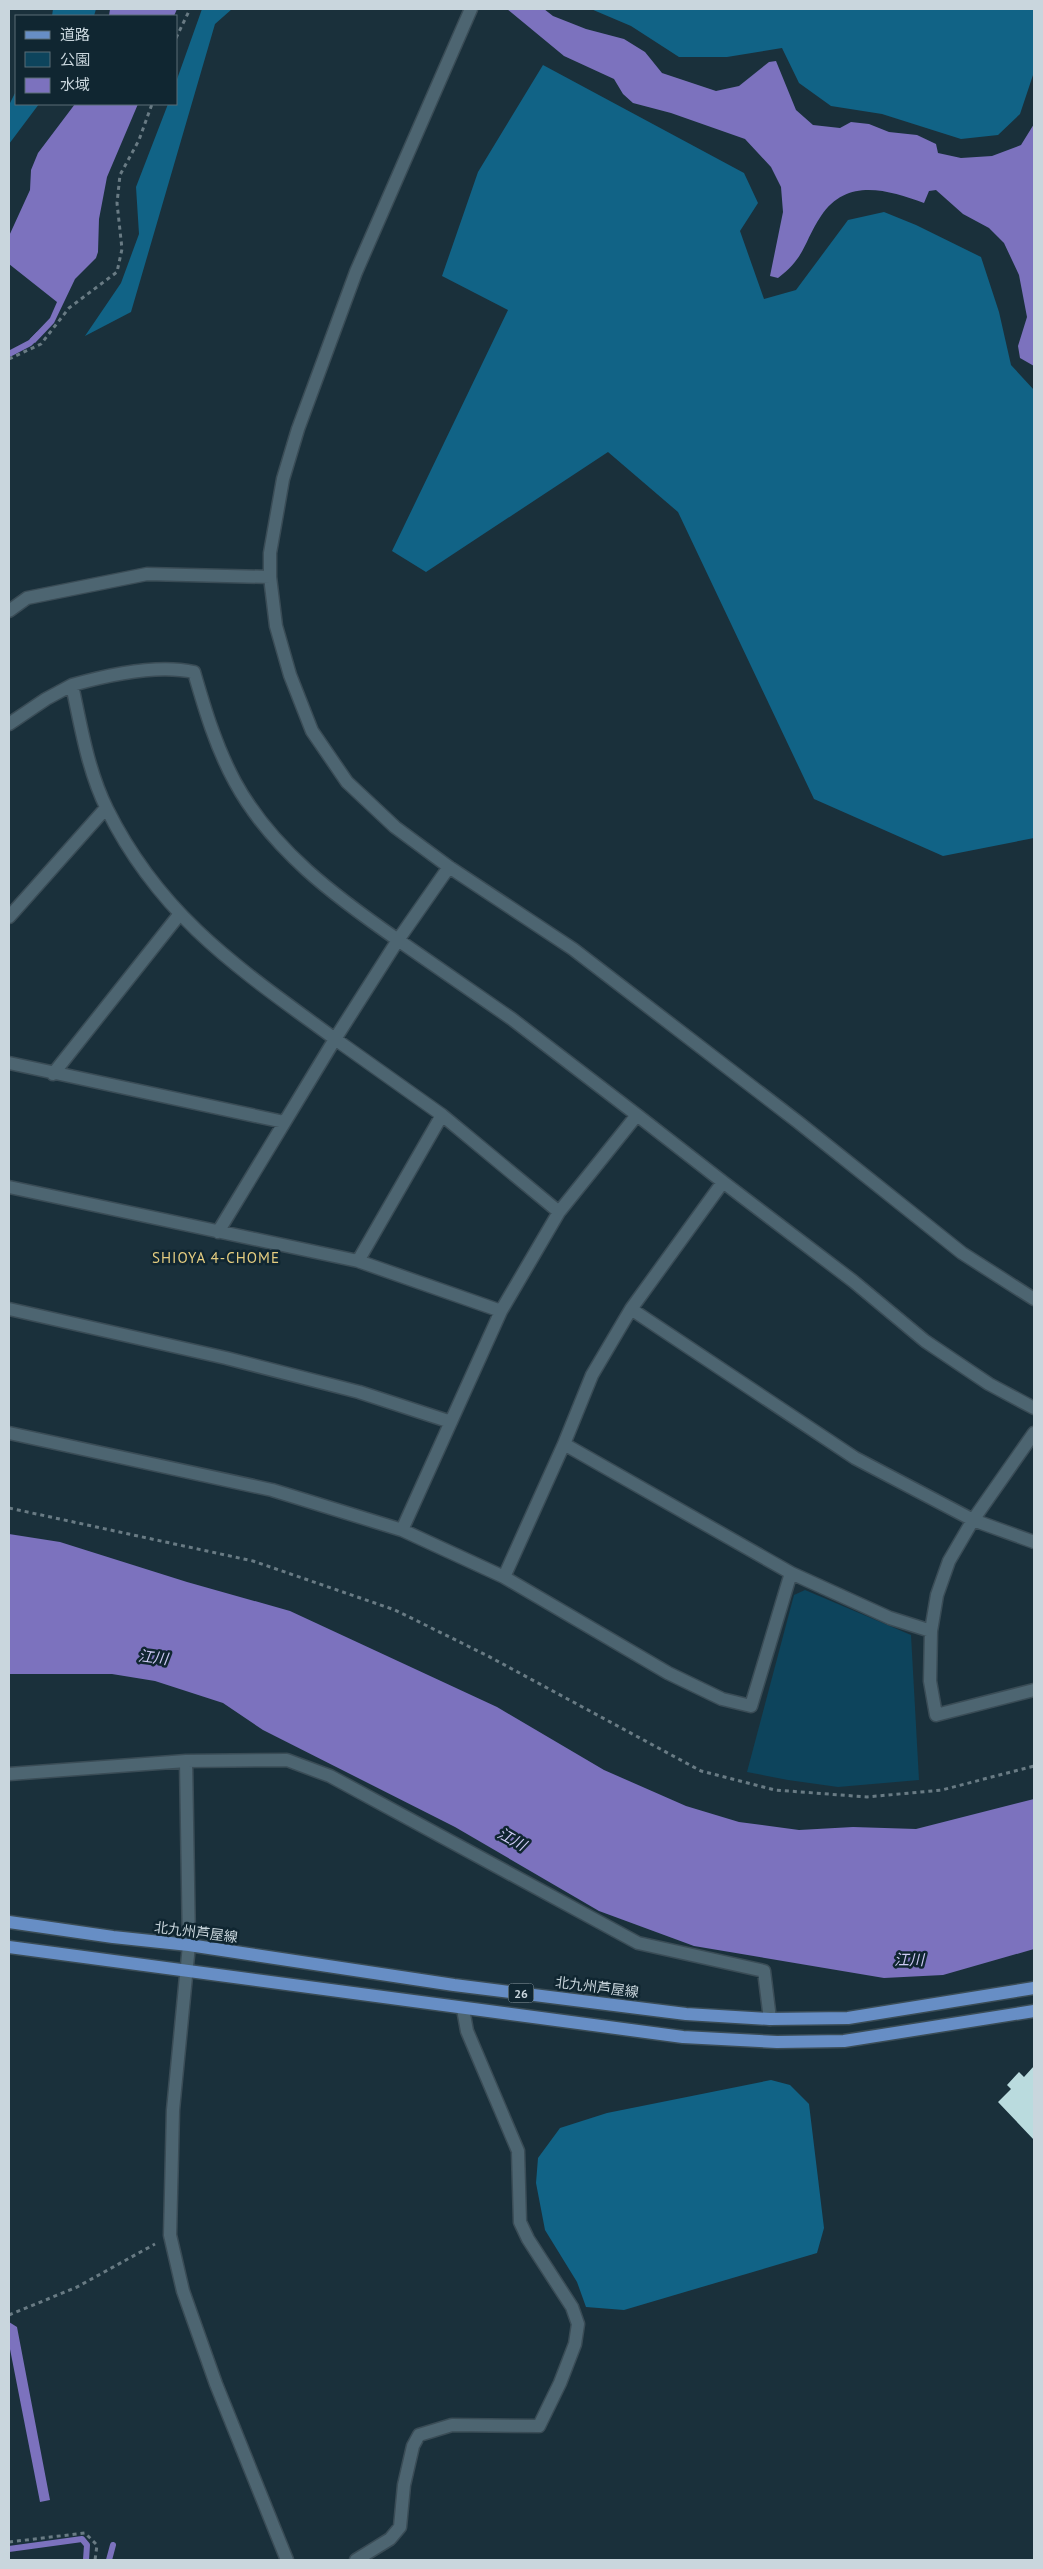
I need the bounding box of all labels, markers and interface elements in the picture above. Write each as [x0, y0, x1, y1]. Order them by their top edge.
legend [15, 15, 178, 105]
text: 道路 [60, 25, 90, 44]
text: 公園 [60, 50, 90, 69]
text: 水域 [60, 75, 90, 94]
district label: SHIOYA 4-CHOME [152, 1248, 280, 1267]
water label: 江川 [137, 1646, 171, 1669]
water label: 江川 [494, 1823, 531, 1856]
street label: 北九州芦屋線 [153, 1918, 239, 1946]
water label: 江川 [894, 1950, 926, 1969]
street label: 北九州芦屋線 [554, 1973, 640, 2001]
road number: 26 [508, 1984, 534, 2002]

